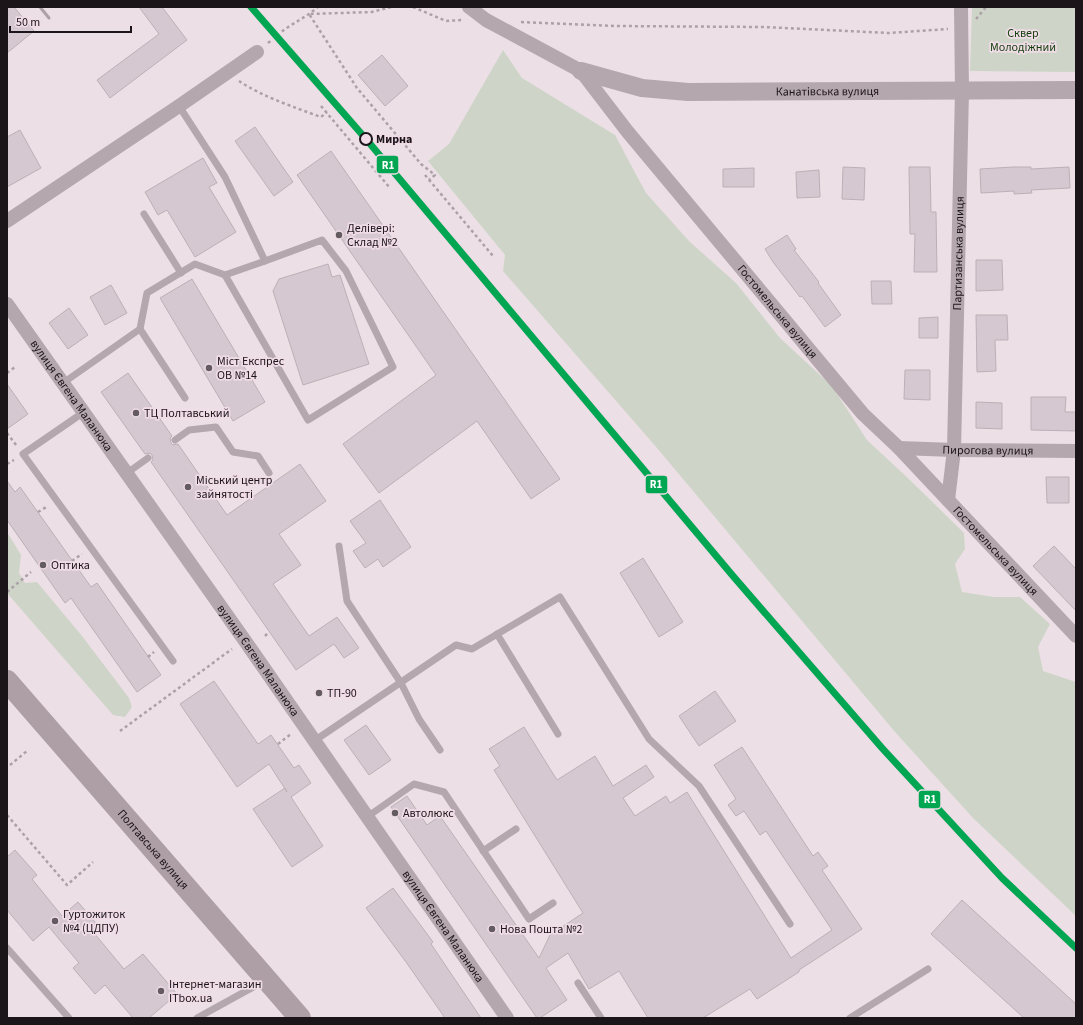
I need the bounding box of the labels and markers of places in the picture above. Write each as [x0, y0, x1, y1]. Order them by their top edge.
place label: Мирна [376, 131, 412, 148]
marker: Мирна [359, 132, 373, 146]
place label: Делівері: Склад №2 [347, 220, 398, 251]
marker: Делівері: Склад №2 [334, 230, 344, 240]
place label: Міст Експрес ОВ №14 [217, 353, 285, 384]
marker: Міст Експрес ОВ №14 [204, 363, 214, 373]
place label: ТЦ Полтавський [144, 405, 229, 422]
marker: ТЦ Полтавський [131, 408, 141, 418]
place label: Міський центр зайнятості [196, 472, 273, 503]
marker: Міський центр зайнятості [183, 482, 193, 492]
place label: Оптика [51, 557, 90, 574]
marker: Оптика [38, 560, 48, 570]
place label: ТП-90 [327, 685, 357, 702]
marker: ТП-90 [314, 688, 324, 698]
place label: Автолюкс [403, 805, 454, 822]
marker: Автолюкс [390, 808, 400, 818]
place label: Гуртожиток №4 (ЦДПУ) [63, 906, 125, 937]
marker: Гуртожиток №4 (ЦДПУ) [50, 916, 60, 926]
place label: Нова Пошта №2 [500, 921, 583, 938]
marker: Нова Пошта №2 [487, 924, 497, 934]
place label: Інтернет-магазин ITbox.ua [169, 976, 262, 1007]
marker: Інтернет-магазин ITbox.ua [156, 986, 166, 996]

